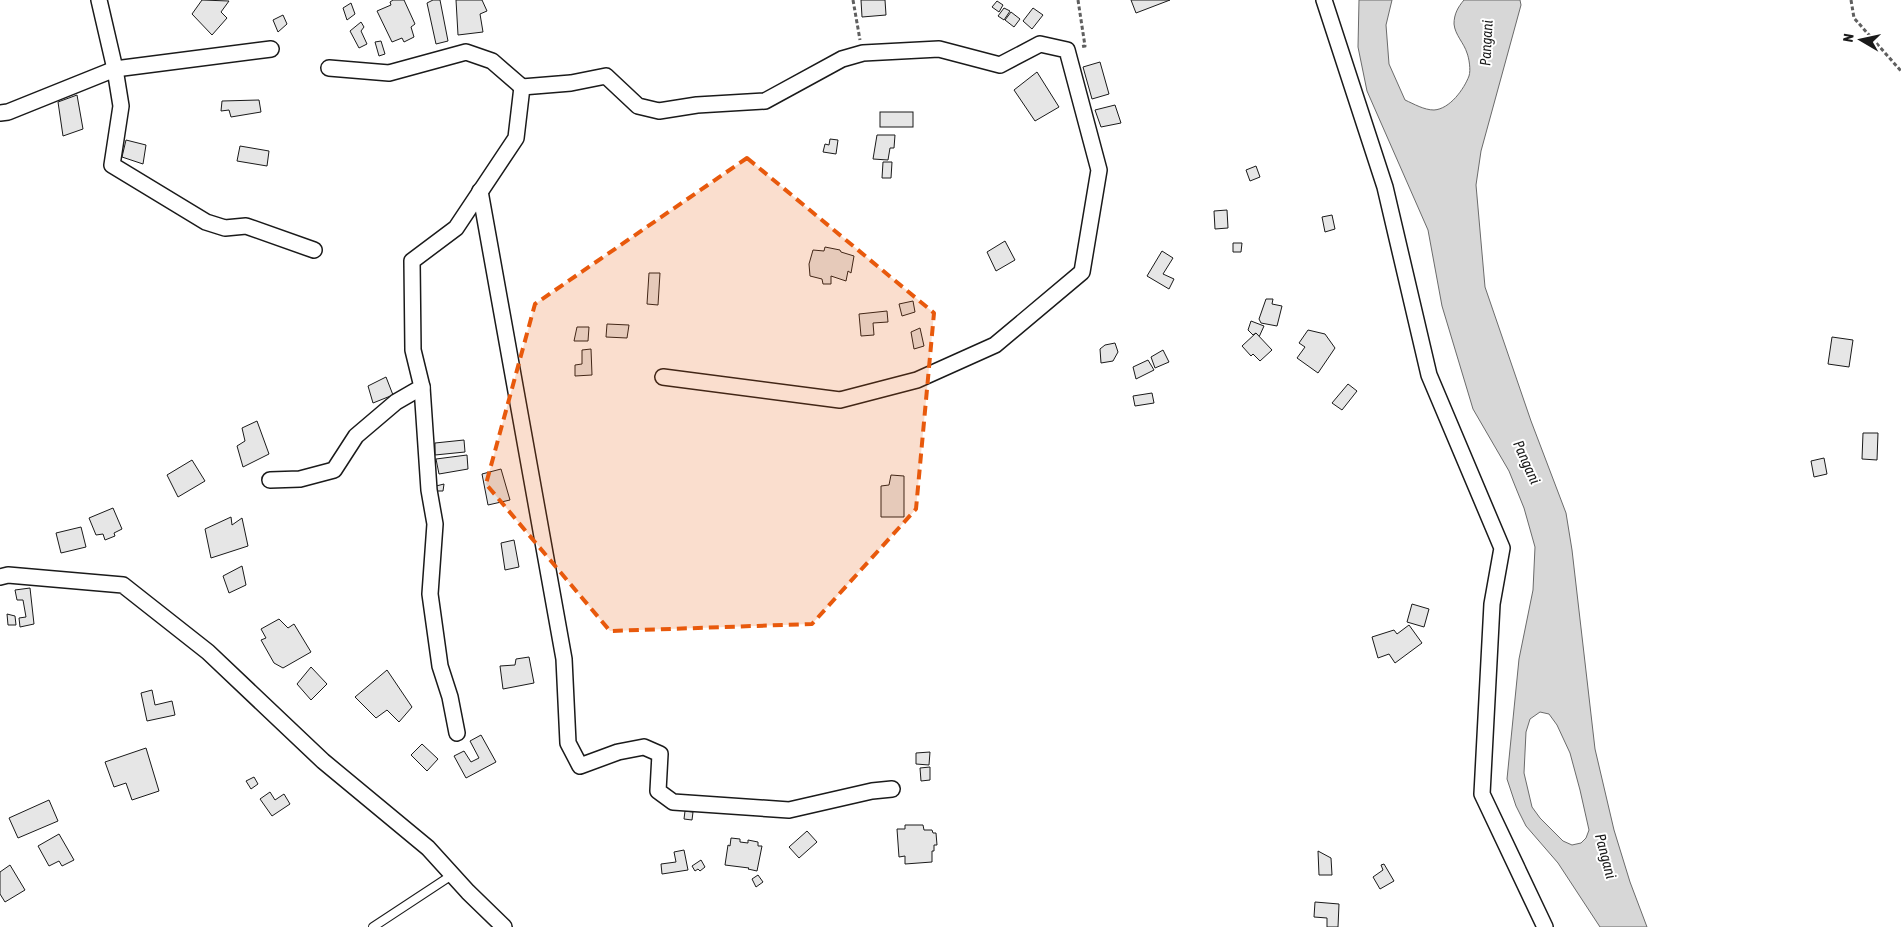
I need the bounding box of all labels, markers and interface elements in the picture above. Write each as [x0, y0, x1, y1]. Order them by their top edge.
north arrow [1836, 15, 1886, 65]
water label: Pangani [1476, 19, 1496, 66]
text: N [1840, 33, 1857, 43]
water label: Pangani [1510, 438, 1544, 487]
water label: Pangani [1592, 832, 1620, 881]

